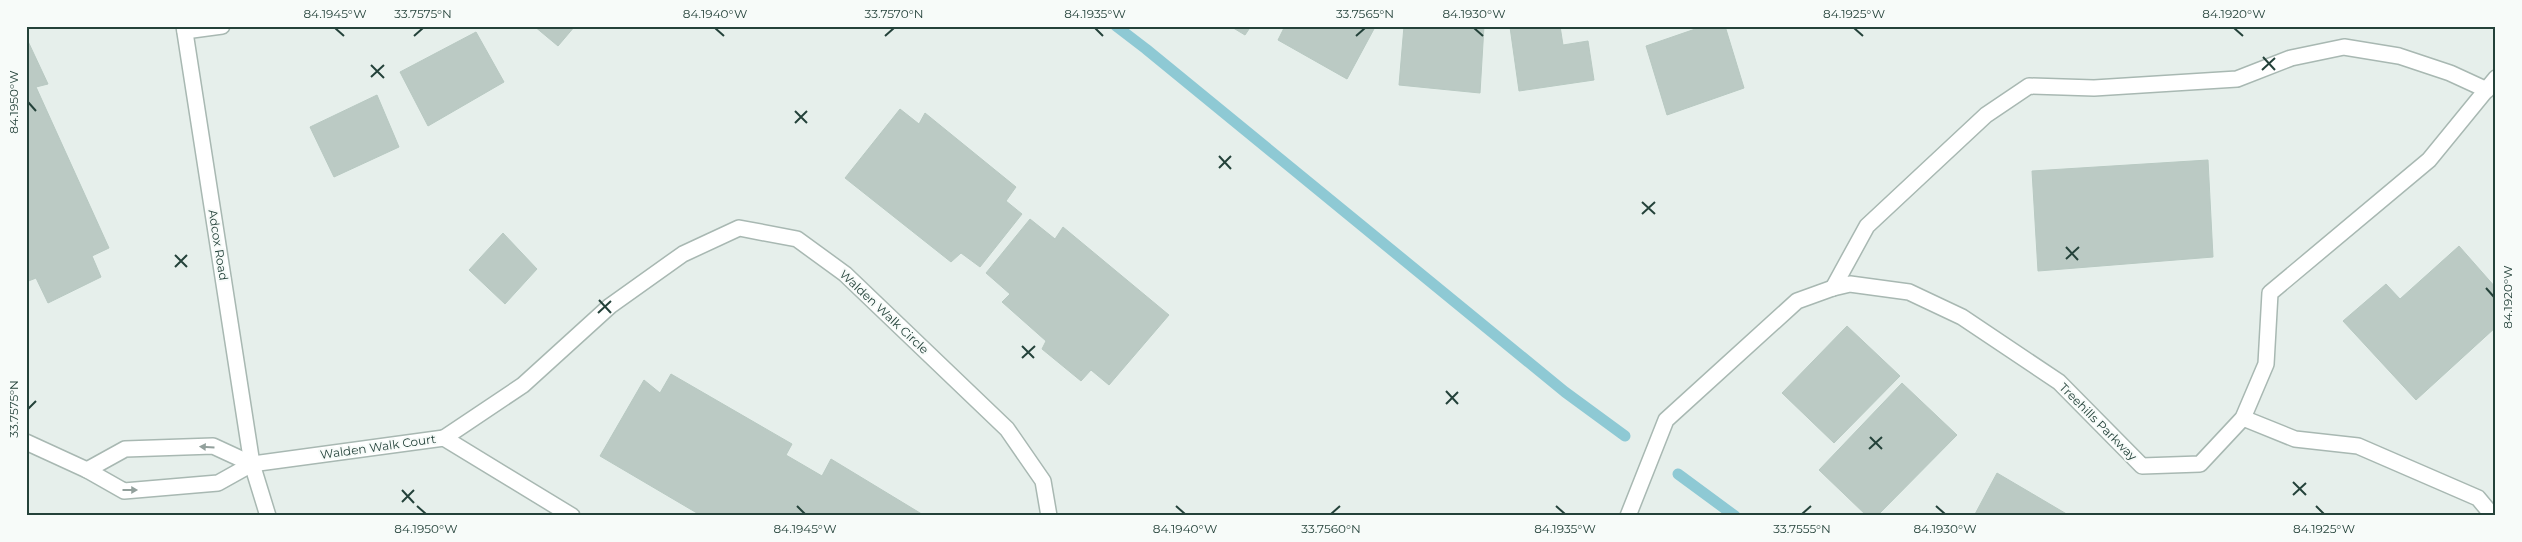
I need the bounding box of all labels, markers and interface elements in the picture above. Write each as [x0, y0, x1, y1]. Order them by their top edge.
text: 84.1945°W [303, 6, 367, 21]
text: 33.7575°N [394, 6, 452, 21]
text: 84.1940°W [683, 6, 747, 21]
text: 33.7570°N [865, 6, 923, 21]
text: 84.1935°W [1064, 6, 1126, 21]
text: 33.7565°N [1336, 6, 1394, 21]
text: 84.1930°W [1442, 6, 1506, 21]
text: 84.1925°W [1823, 6, 1885, 21]
text: 84.1920°W [2202, 6, 2266, 21]
text: 84.1950°W [6, 70, 21, 134]
street label: Adcox Road [205, 208, 232, 281]
text: 84.1920°W [2500, 265, 2515, 329]
street label: Walden Walk Circle [837, 266, 932, 357]
text: 33.7575°N [6, 380, 21, 438]
street label: Treehills Parkway [2056, 380, 2141, 464]
street label: Walden Walk Court [319, 431, 437, 462]
one-way arrow [199, 443, 215, 451]
one-way arrow [123, 486, 139, 494]
text: 84.1950°W [394, 521, 458, 536]
text: 84.1945°W [773, 521, 837, 536]
text: 84.1940°W [1153, 521, 1217, 536]
text: 33.7560°N [1301, 521, 1361, 536]
text: 84.1935°W [1534, 521, 1596, 536]
text: 33.7555°N [1773, 521, 1831, 536]
text: 84.1930°W [1913, 521, 1977, 536]
text: 84.1925°W [2293, 521, 2355, 536]

